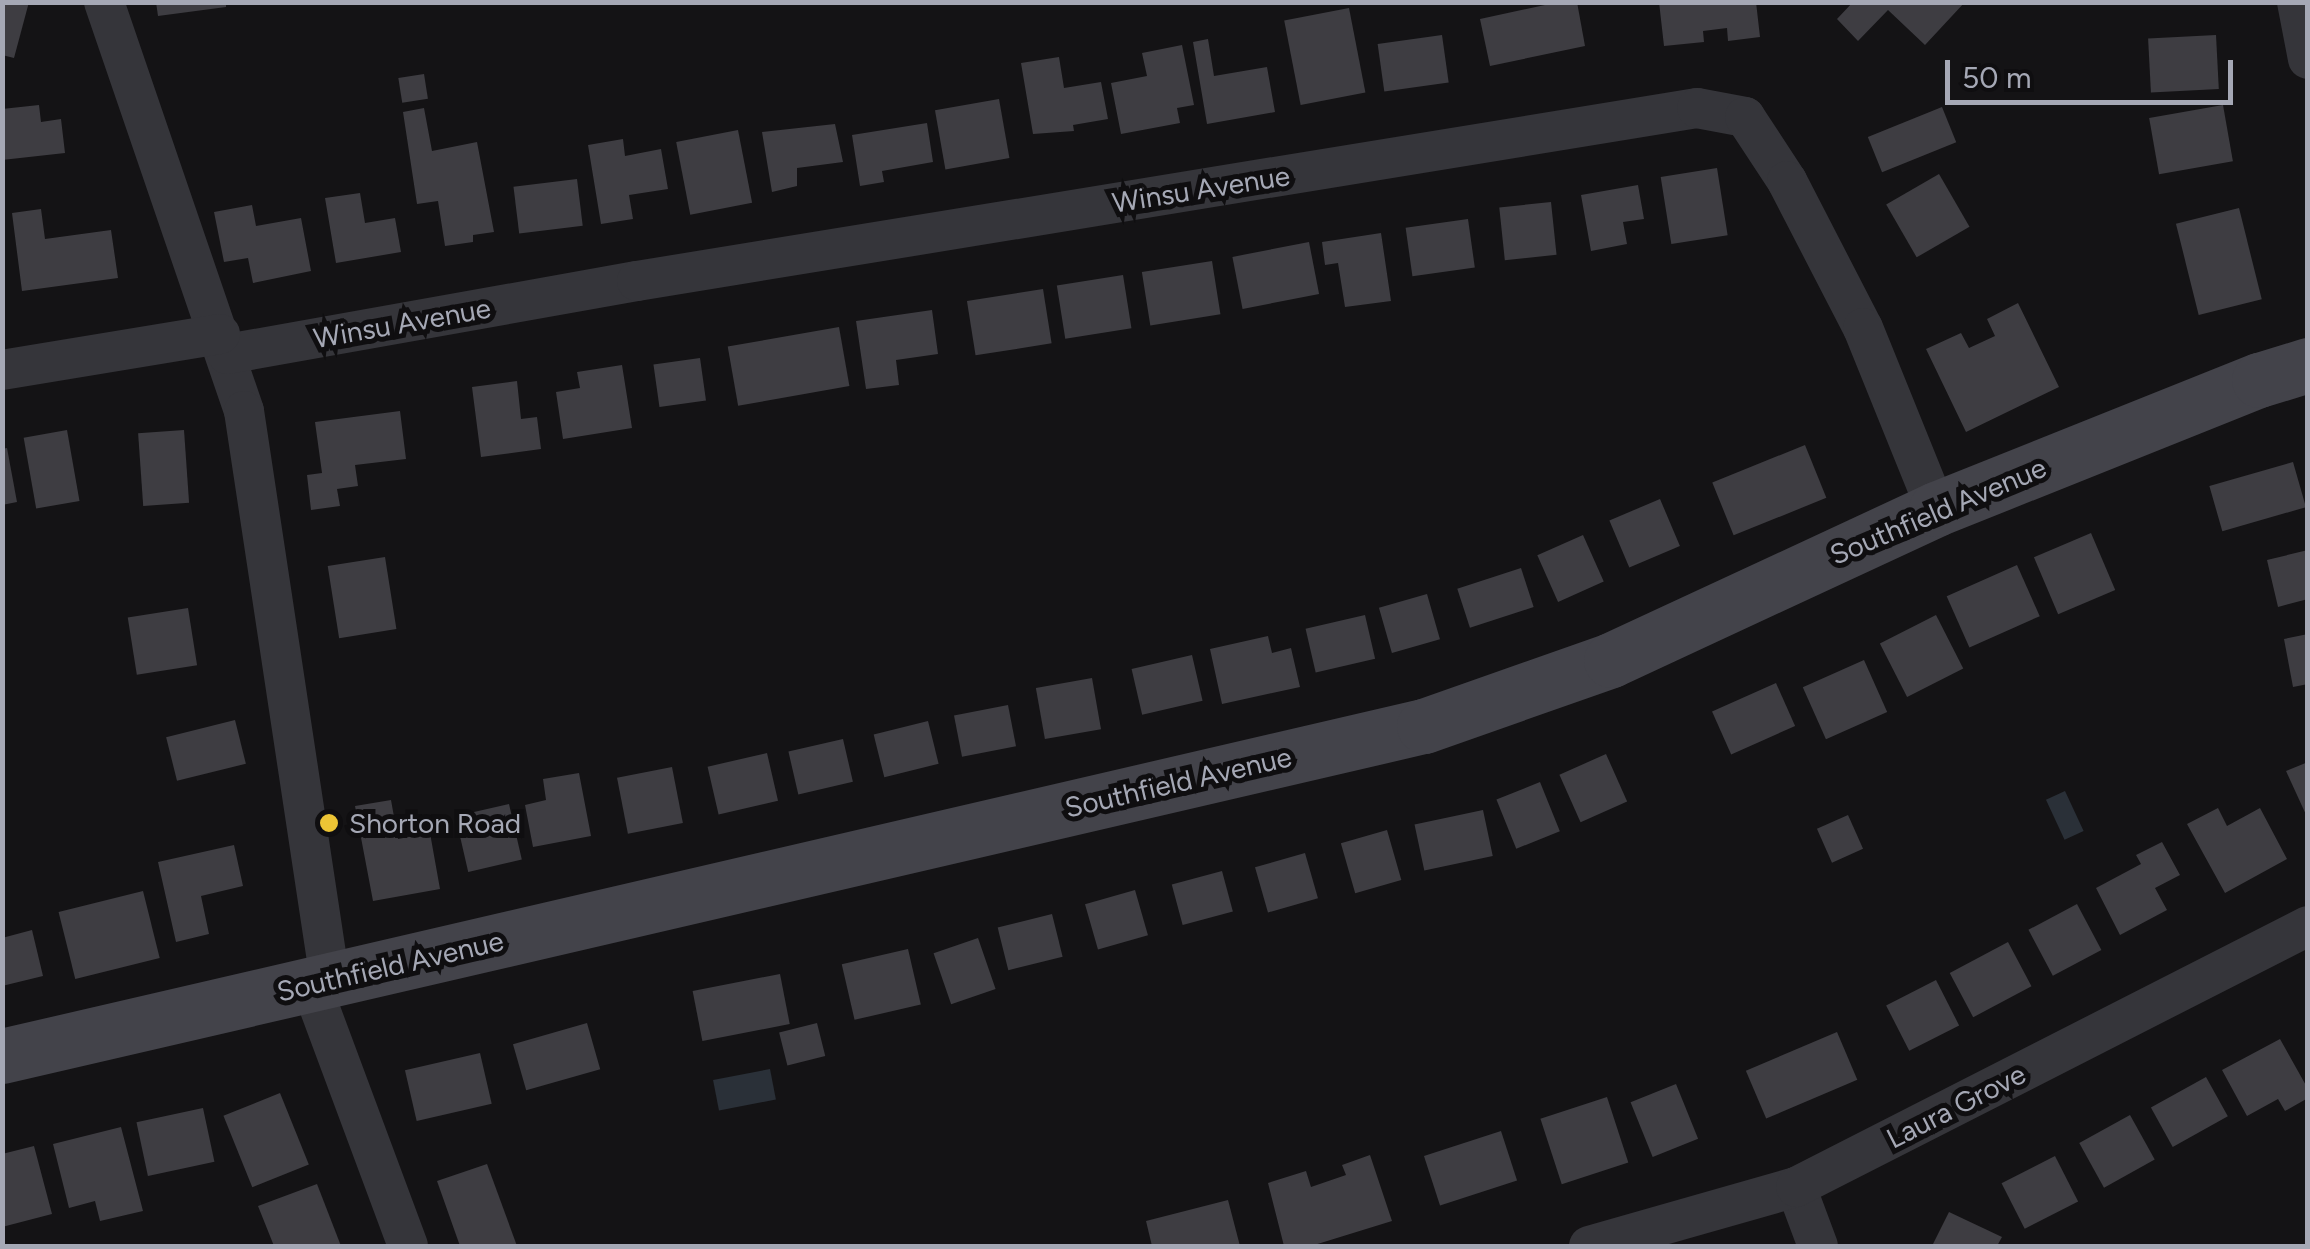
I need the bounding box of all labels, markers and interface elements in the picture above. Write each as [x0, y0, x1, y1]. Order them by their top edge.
scale bar [1950, 40, 2238, 102]
text: 50 m [1962, 59, 2031, 96]
street label: Winsu Avenue [1110, 158, 1292, 220]
street label: Winsu Avenue [311, 291, 493, 355]
street label: Southfield Avenue [1825, 450, 2051, 572]
street label: Southfield Avenue [1061, 740, 1295, 824]
place label: Shorton Road [349, 806, 521, 840]
marker: Shorton Road [318, 812, 340, 834]
street label: Southfield Avenue [273, 924, 507, 1008]
street label: Laura Grove [1881, 1057, 2031, 1155]

